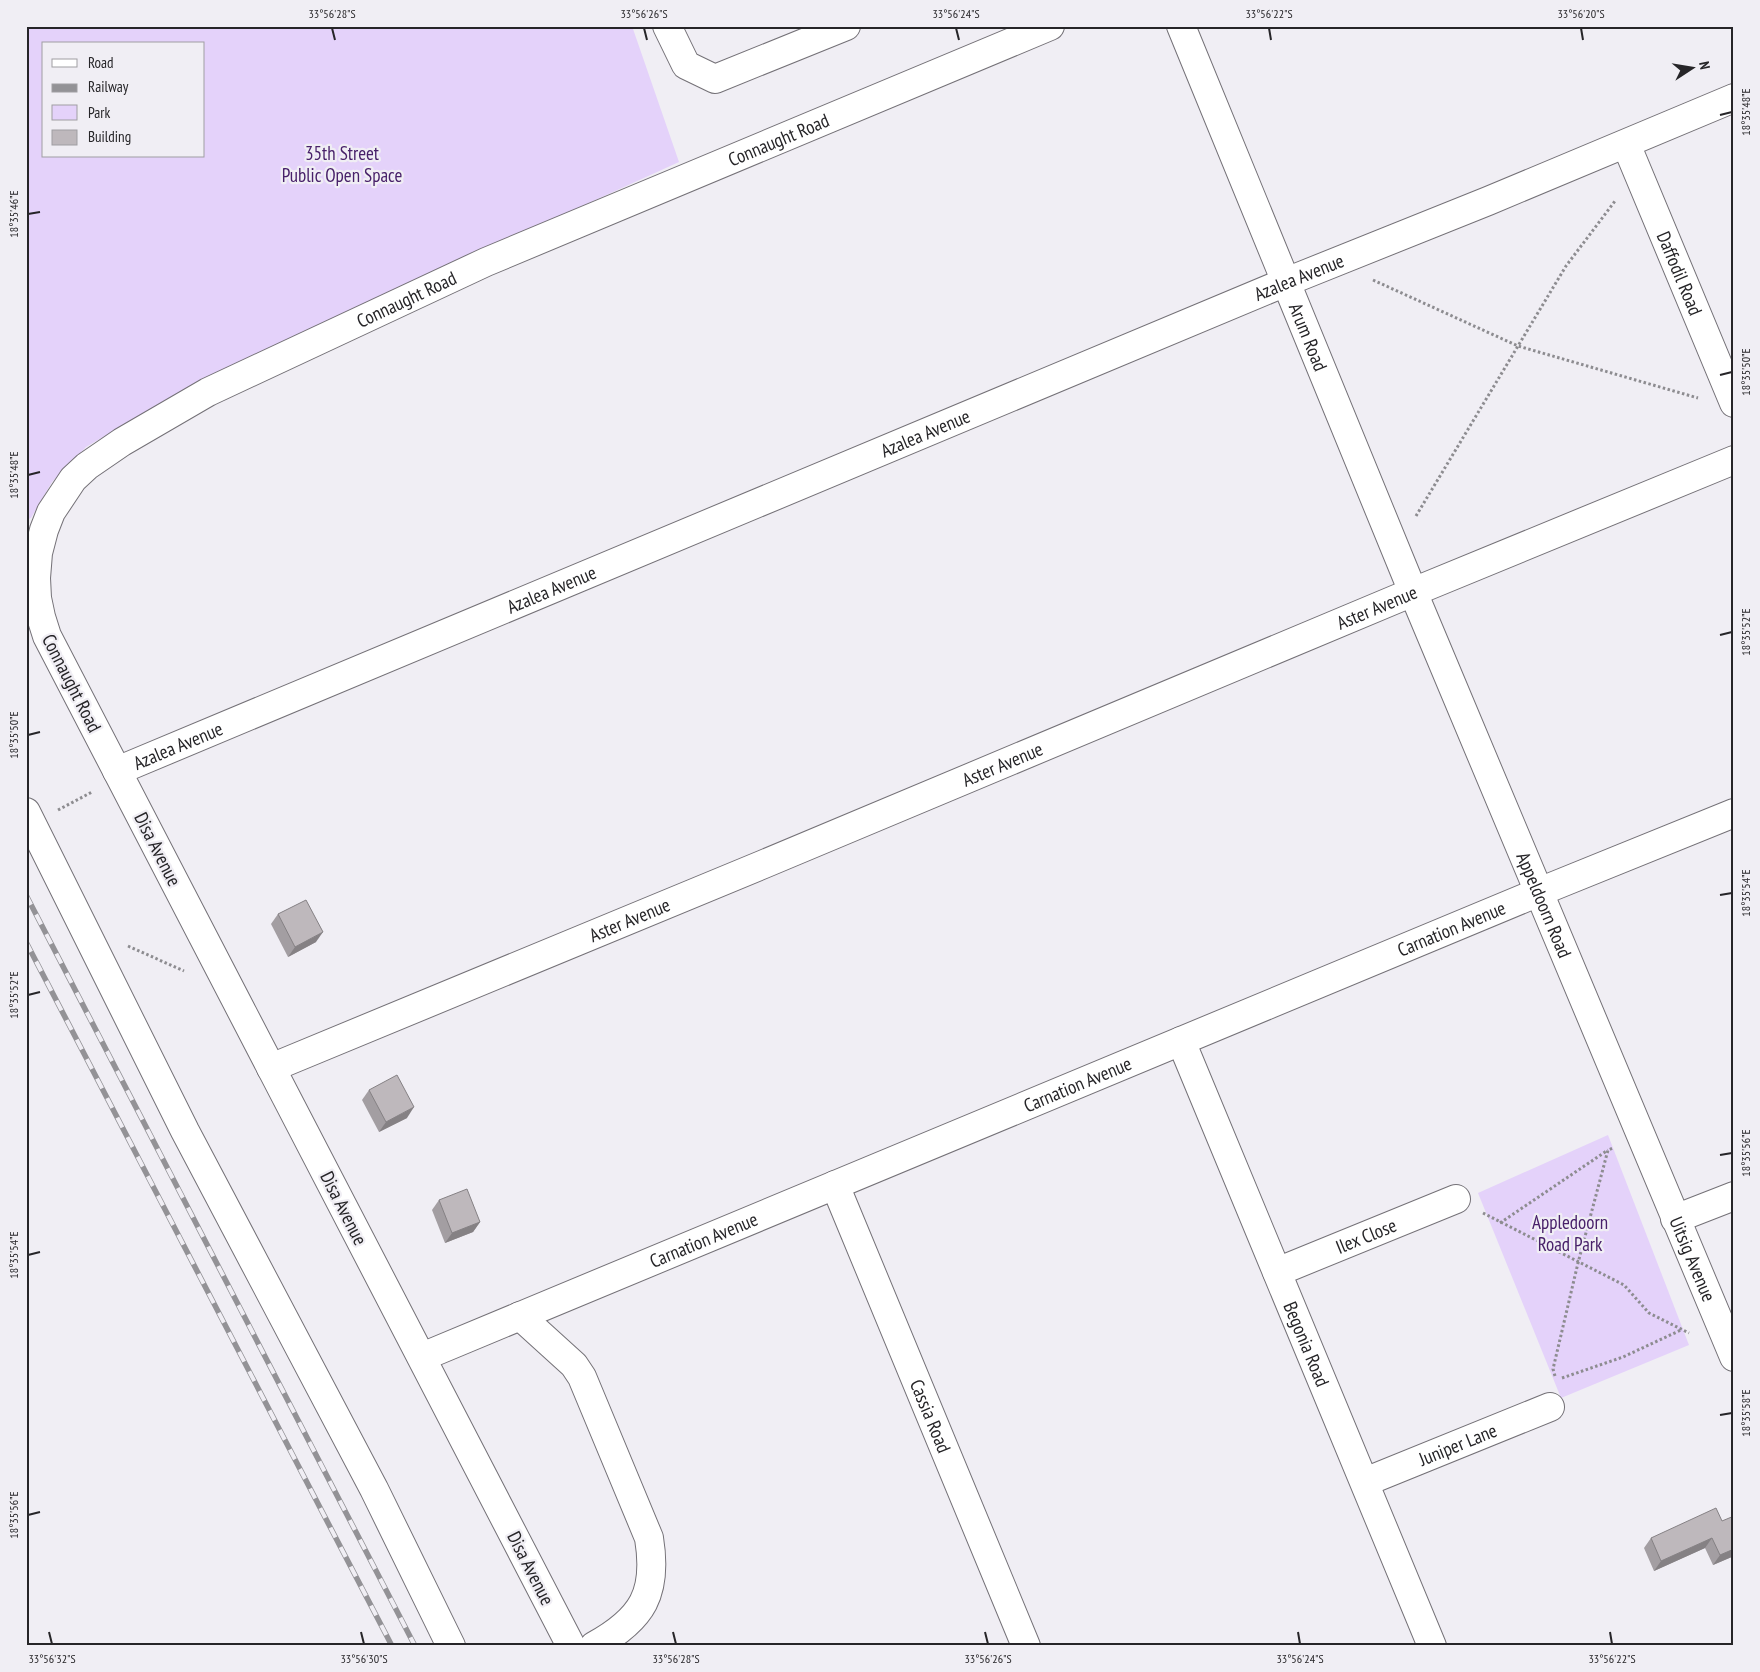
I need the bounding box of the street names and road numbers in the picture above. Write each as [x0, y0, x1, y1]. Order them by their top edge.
street label: Connaught Road [724, 108, 833, 171]
street label: Daffodil Road [1652, 228, 1708, 319]
street label: Azalea Avenue [1250, 248, 1347, 306]
street label: Connaught Road [353, 266, 460, 333]
street label: Arum Road [1284, 299, 1333, 374]
street label: Azalea Avenue [877, 404, 974, 462]
street label: Azalea Avenue [503, 560, 600, 619]
street label: Aster Avenue [1333, 580, 1421, 635]
street label: Connaught Road [37, 630, 107, 736]
street label: Azalea Avenue [130, 716, 226, 775]
street label: Aster Avenue [958, 737, 1046, 792]
street label: Disa Avenue [129, 808, 187, 890]
street label: Appeldoorn Road [1511, 848, 1577, 961]
street label: Aster Avenue [586, 892, 674, 947]
street label: Carnation Avenue [1394, 895, 1509, 962]
street label: Carnation Avenue [1020, 1051, 1135, 1117]
street label: Disa Avenue [315, 1167, 373, 1249]
street label: Carnation Avenue [646, 1207, 761, 1273]
street label: Ilex Close [1332, 1213, 1400, 1259]
street label: Uitsig Avenue [1664, 1213, 1721, 1305]
street label: Begonia Road [1278, 1298, 1335, 1390]
street label: Cassia Road [905, 1376, 957, 1456]
street label: Juniper Lane [1414, 1418, 1500, 1471]
street label: Disa Avenue [502, 1527, 560, 1609]

